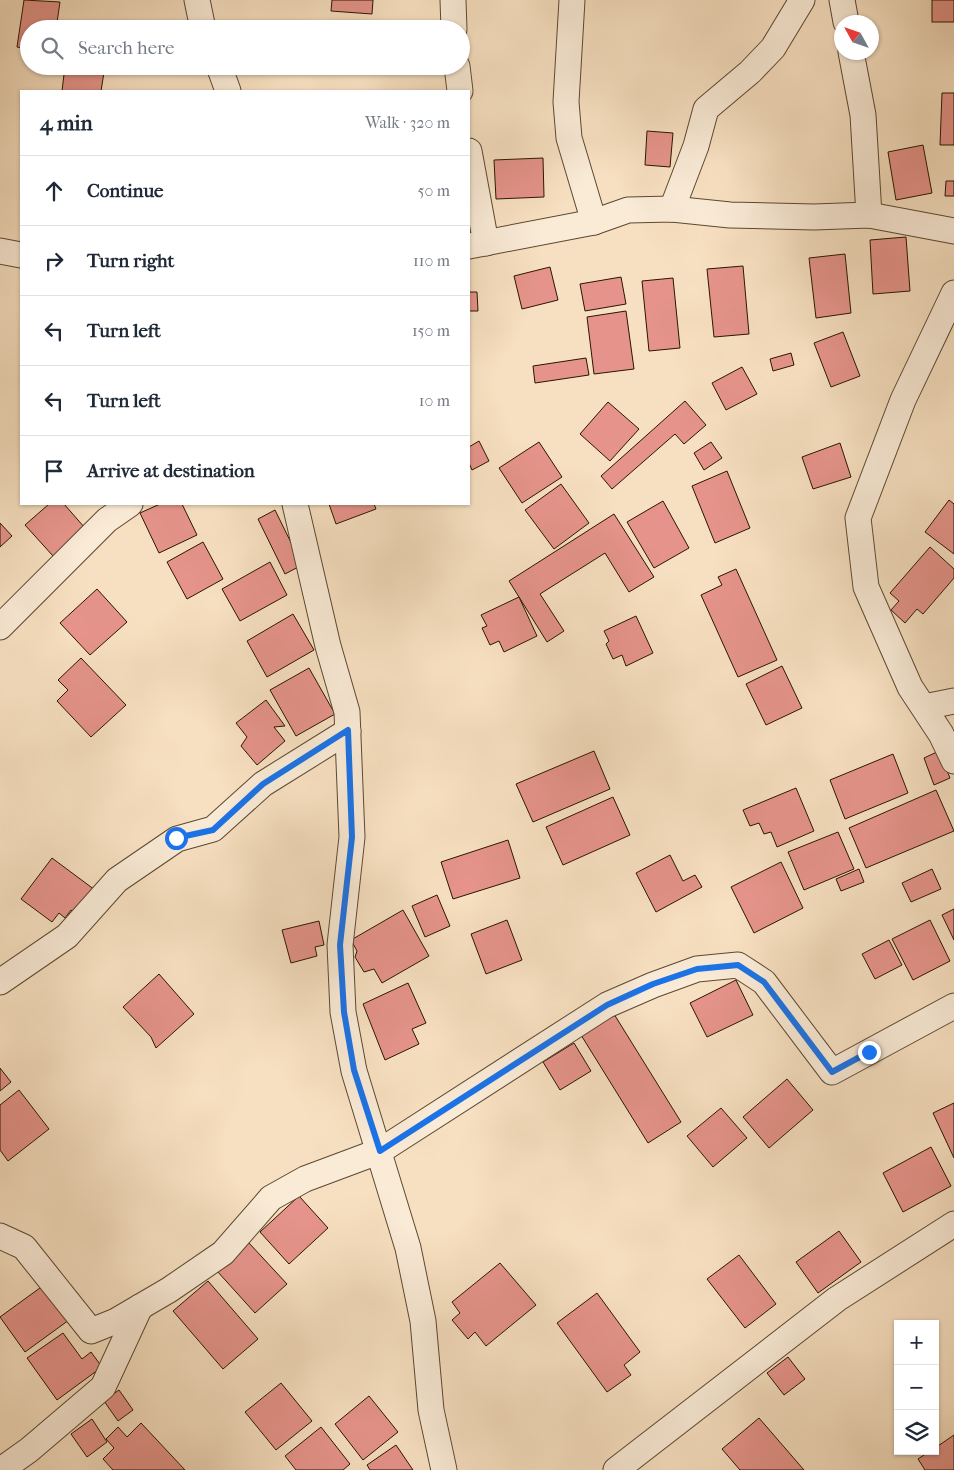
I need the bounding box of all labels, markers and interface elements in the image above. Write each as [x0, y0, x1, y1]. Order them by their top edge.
north arrow [834, 15, 879, 60]
search box [20, 20, 470, 75]
icon: search [38, 34, 66, 62]
text: Search here [78, 37, 174, 59]
text: 4 min [40, 111, 93, 135]
text: Walk · 320 m [365, 113, 450, 132]
icon: ahead [40, 177, 68, 205]
text: Continue [87, 180, 163, 202]
text: 50 m [418, 181, 450, 200]
icon: right [40, 247, 68, 275]
text: Turn right [87, 250, 174, 272]
text: 110 m [413, 251, 450, 270]
icon: left [40, 317, 68, 345]
text: Turn left [87, 320, 161, 342]
text: 150 m [412, 321, 450, 340]
icon: left [40, 387, 68, 415]
text: Turn left [87, 390, 161, 412]
text: 10 m [419, 391, 450, 410]
icon: arrive [40, 457, 68, 485]
text: Arrive at destination [87, 460, 255, 482]
route start [165, 827, 188, 850]
route end [858, 1041, 881, 1064]
map controls [894, 1320, 939, 1455]
button: + [894, 1320, 939, 1365]
button: − [894, 1365, 939, 1410]
button: layers [894, 1410, 939, 1455]

